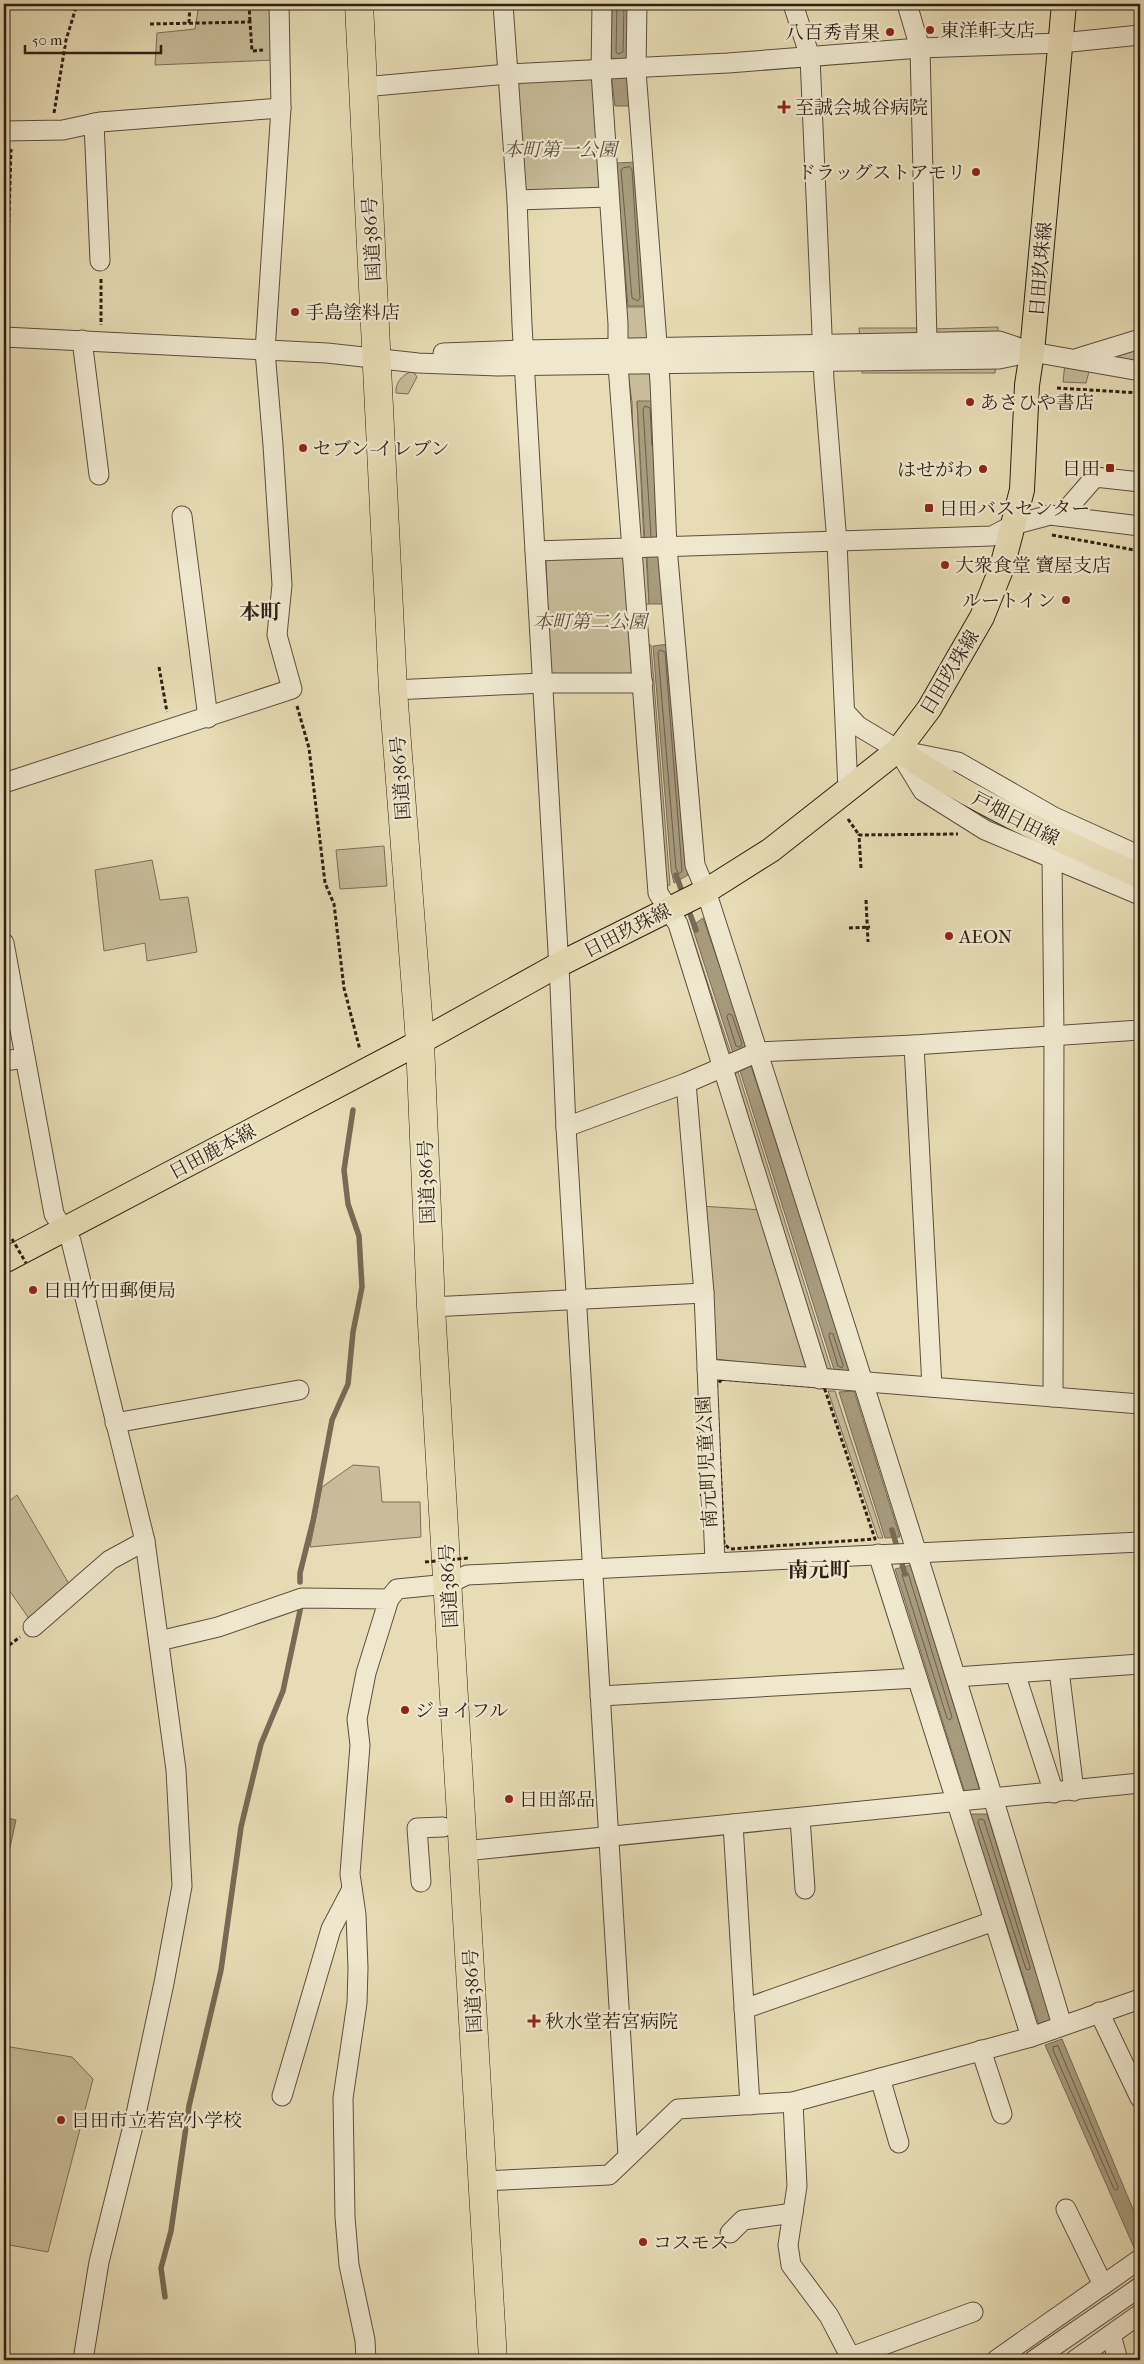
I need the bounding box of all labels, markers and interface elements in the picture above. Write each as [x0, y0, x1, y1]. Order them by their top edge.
place label: 東洋軒支店 [940, 20, 1035, 42]
scale bar [25, 22, 161, 54]
place label: 八百秀青果 [785, 22, 880, 44]
marker: 東洋軒支店 [924, 24, 936, 36]
marker: 八百秀青果 [884, 26, 896, 38]
text: 50 m [32, 31, 63, 49]
place label: 至誠会城谷病院 [795, 97, 928, 119]
marker: 至誠会城谷病院 [777, 100, 791, 114]
park label: 本町第一公園 [503, 139, 620, 161]
place label: ドラッグストアモリ [797, 162, 966, 184]
marker: ドラッグストアモリ [970, 166, 982, 178]
street label: 国道386号 [359, 196, 385, 282]
street label: 日田玖珠線 [1026, 221, 1056, 317]
place label: 手島塗料店 [305, 302, 400, 324]
marker: 手島塗料店 [289, 306, 301, 318]
place label: あさひや書店 [980, 392, 1094, 414]
marker: あさひや書店 [964, 396, 976, 408]
place label: セブン-イレブン [313, 438, 449, 460]
marker: セブン-イレブン [297, 442, 309, 454]
place label: 日田 [1062, 458, 1100, 480]
place label: はせがわ [897, 459, 973, 481]
marker: 日田 [1104, 462, 1116, 474]
marker: はせがわ [977, 463, 989, 475]
place label: 日田バスセンター [939, 498, 1090, 520]
marker: 日田バスセンター [923, 502, 935, 514]
place label: 大衆食堂 寶屋支店 [955, 555, 1111, 577]
marker: 大衆食堂 寶屋支店 [939, 559, 951, 571]
place label: ルートイン [962, 590, 1056, 612]
marker: ルートイン [1060, 594, 1072, 606]
district label: 本町 [239, 600, 281, 624]
park label: 本町第二公園 [533, 611, 650, 633]
street label: 日田玖珠線 [916, 626, 984, 719]
street label: 国道386号 [387, 735, 415, 821]
street label: 戸畑日田線 [968, 788, 1063, 850]
street label: 日田玖珠線 [580, 900, 675, 962]
place label: AEON [958, 926, 1013, 948]
marker: AEON [943, 930, 955, 942]
street label: 日田鹿本線 [165, 1120, 260, 1184]
street label: 国道386号 [415, 1139, 439, 1225]
place label: 日田竹田郵便局 [43, 1280, 176, 1302]
marker: 日田竹田郵便局 [27, 1284, 39, 1296]
street label: 南元町児童公園 [693, 1395, 721, 1529]
street label: 国道386号 [436, 1543, 462, 1629]
district label: 南元町 [788, 1558, 851, 1582]
place label: ジョイフル [415, 1700, 508, 1722]
marker: ジョイフル [399, 1704, 411, 1716]
place label: 日田部品 [519, 1789, 595, 1811]
marker: 日田部品 [503, 1793, 515, 1805]
street label: 国道386号 [460, 1948, 486, 2034]
place label: 秋水堂若宮病院 [545, 2011, 678, 2033]
marker: 秋水堂若宮病院 [527, 2014, 541, 2028]
place label: 日田市立若宮小学校 [71, 2110, 242, 2132]
marker: 日田市立若宮小学校 [55, 2114, 67, 2126]
place label: コスモス [653, 2232, 729, 2254]
marker: コスモス [637, 2236, 649, 2248]

